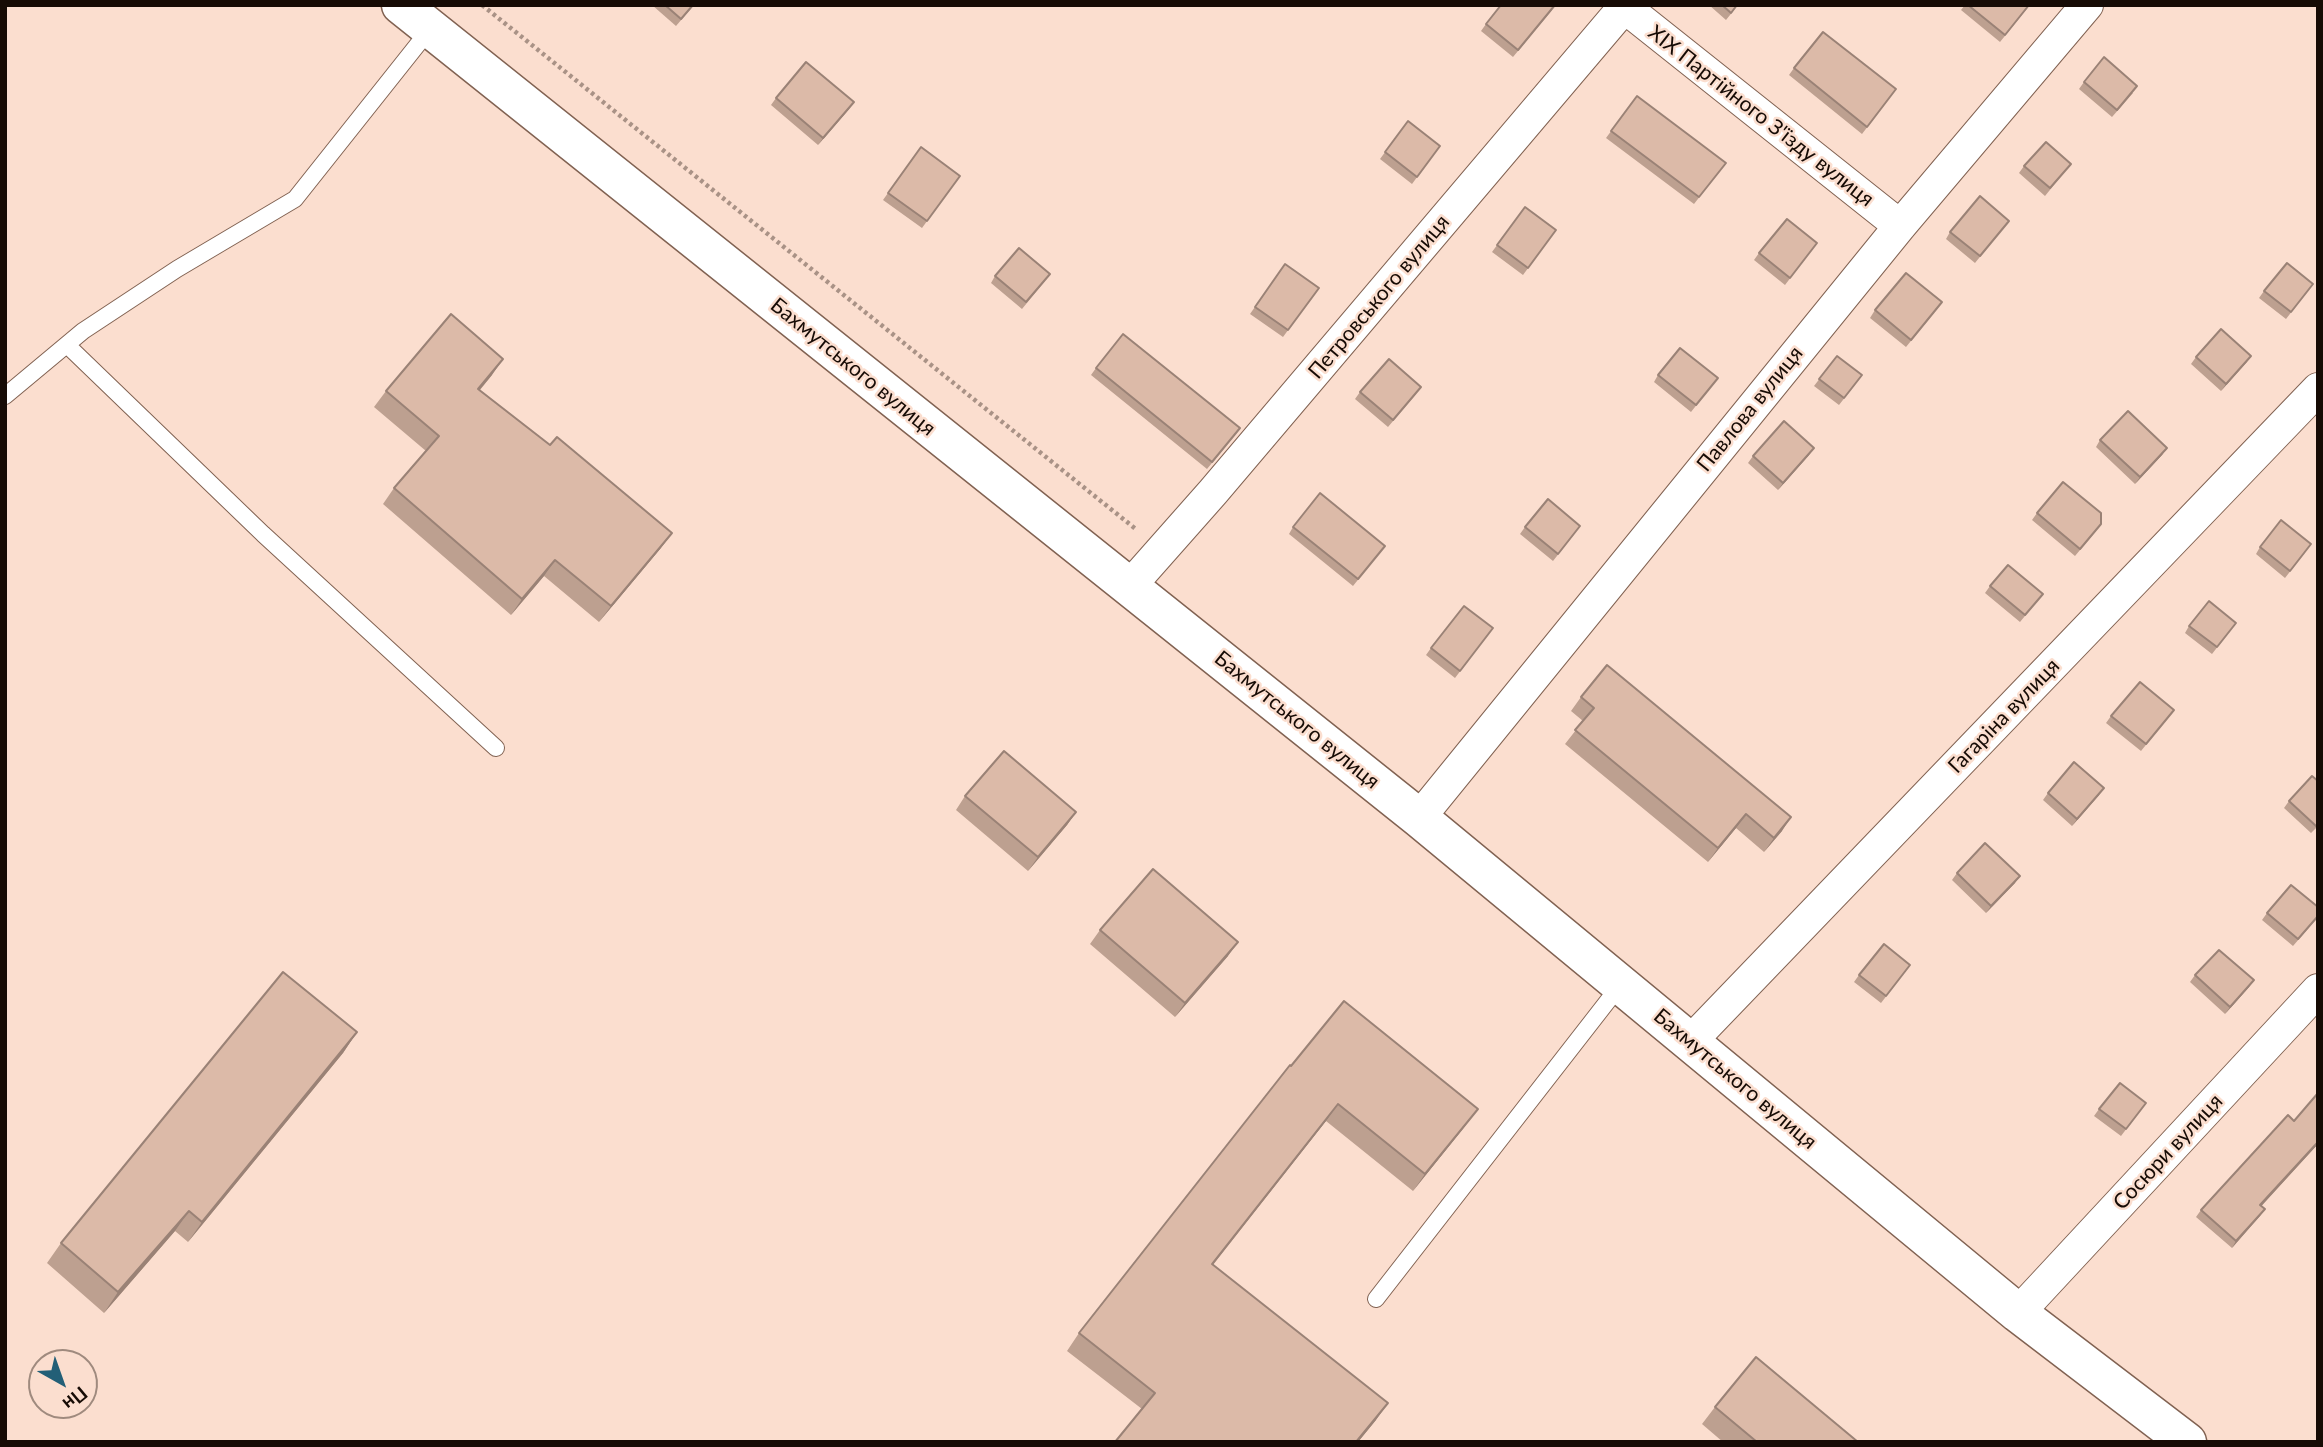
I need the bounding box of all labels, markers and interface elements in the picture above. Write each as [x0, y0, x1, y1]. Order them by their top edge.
street label: XIX Партійного З'їзду вулиця [1643, 20, 1879, 212]
street label: Петровського вулиця [1303, 210, 1455, 384]
street label: Бахмутського вулиця [765, 293, 941, 441]
street label: Павлова вулиця [1692, 341, 1808, 477]
street label: Бахмутського вулиця [1209, 646, 1385, 794]
street label: Гагаріна вулиця [1943, 653, 2065, 779]
street label: Бахмутського вулиця [1648, 1003, 1822, 1155]
street label: Сосюри вулиця [2108, 1089, 2228, 1215]
north arrow [28, 1349, 98, 1419]
text: Пн [59, 1382, 92, 1416]

